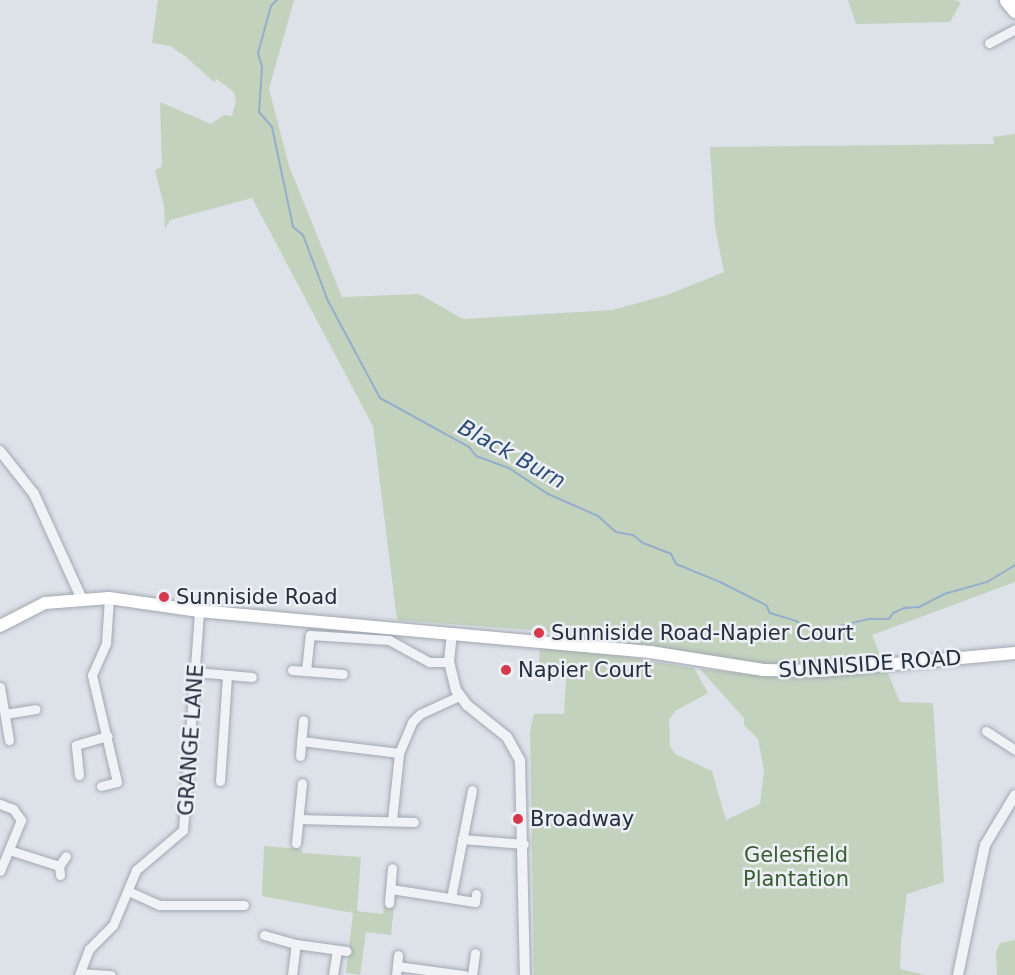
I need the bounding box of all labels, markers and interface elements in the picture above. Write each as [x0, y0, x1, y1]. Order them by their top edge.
water label: Black Burn [454, 414, 570, 494]
place label: Sunniside Road [176, 584, 337, 610]
marker: Sunniside Road [157, 590, 171, 604]
place label: Sunniside Road-Napier Court [551, 620, 854, 646]
marker: Sunniside Road-Napier Court [532, 626, 546, 640]
street label: SUNNISIDE ROAD [778, 645, 962, 683]
place label: Napier Court [518, 657, 652, 683]
street label: GRANGE LANE [173, 663, 209, 817]
marker: Napier Court [499, 663, 513, 677]
place label: Broadway [530, 806, 634, 832]
marker: Broadway [511, 812, 525, 826]
park label: Gelesfield Plantation [743, 842, 849, 892]

